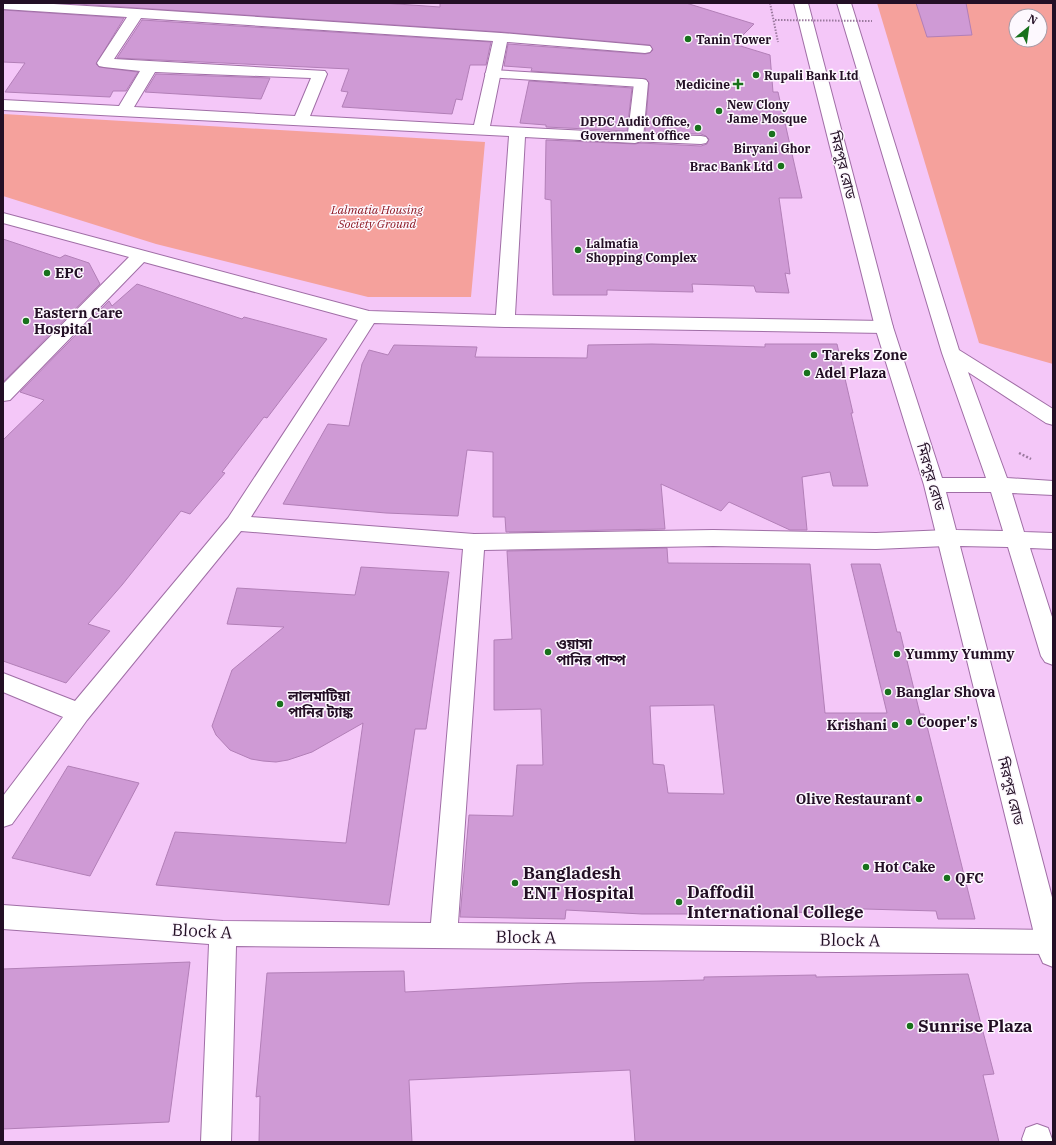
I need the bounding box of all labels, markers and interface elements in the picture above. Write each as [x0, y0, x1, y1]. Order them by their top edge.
north arrow [1008, 8, 1048, 48]
text: N [1026, 11, 1040, 28]
place label: Tanin Tower [696, 32, 771, 47]
marker: Tanin Tower [683, 34, 693, 44]
place label: Rupali Bank Ltd [764, 68, 859, 83]
marker: Rupali Bank Ltd [751, 70, 761, 80]
place label: Medicine [676, 77, 730, 92]
marker: Medicine [733, 79, 743, 89]
place label: New Clony Jame Mosque [727, 97, 807, 126]
marker: New Clony Jame Mosque [714, 106, 724, 116]
place label: DPDC Audit Office, Government office [580, 114, 690, 143]
marker: DPDC Audit Office, Government office [693, 123, 703, 133]
street label: মিরপুর রোড [826, 128, 860, 202]
marker: Biryani Ghor [767, 129, 777, 139]
place label: Biryani Ghor [734, 141, 811, 156]
place label: Brac Bank Ltd [690, 159, 773, 174]
marker: Brac Bank Ltd [776, 161, 786, 171]
park label: Lalmatia Housing Society Ground [330, 202, 423, 231]
place label: Lalmatia Shopping Complex [586, 236, 697, 265]
marker: Lalmatia Shopping Complex [573, 245, 583, 255]
place label: EPC [55, 264, 83, 282]
marker: EPC [42, 268, 52, 278]
place label: Eastern Care Hospital [34, 304, 123, 338]
marker: Eastern Care Hospital [21, 316, 31, 326]
place label: Tareks Zone [822, 346, 908, 364]
marker: Tareks Zone [809, 350, 819, 360]
place label: Adel Plaza [815, 364, 886, 382]
marker: Adel Plaza [802, 368, 812, 378]
street label: মিরপুর রোড [913, 440, 949, 514]
place label: ওয়াসা পানির পাম্প [556, 635, 626, 669]
place label: Yummy Yummy [905, 645, 1015, 663]
marker: ওয়াসা পানির পাম্প [543, 647, 553, 657]
marker: Yummy Yummy [892, 649, 902, 659]
place label: Banglar Shova [896, 683, 995, 701]
place label: লালমাটিয়া পানির ট্যাঙ্ক [287, 687, 353, 721]
marker: Banglar Shova [883, 687, 893, 697]
marker: লালমাটিয়া পানির ট্যাঙ্ক [275, 699, 285, 709]
place label: Cooper's [917, 713, 977, 731]
place label: Krishani [827, 716, 887, 734]
marker: Cooper's [904, 717, 914, 727]
marker: Krishani [890, 720, 900, 730]
street label: মিরপুর রোড [994, 754, 1028, 828]
place label: Olive Restaurant [796, 790, 911, 808]
marker: Olive Restaurant [914, 794, 924, 804]
place label: Hot Cake [874, 858, 936, 876]
place label: Bangladesh ENT Hospital [523, 862, 634, 904]
marker: Hot Cake [861, 862, 871, 872]
place label: QFC [955, 869, 984, 887]
marker: QFC [942, 873, 952, 883]
marker: Bangladesh ENT Hospital [510, 878, 520, 888]
place label: Daffodil International College [687, 881, 864, 923]
marker: Daffodil International College [674, 897, 684, 907]
street label: Block A [171, 918, 233, 944]
street label: Block A [496, 925, 557, 949]
street label: Block A [820, 928, 881, 952]
place label: Sunrise Plaza [918, 1015, 1033, 1037]
marker: Sunrise Plaza [905, 1021, 915, 1031]

